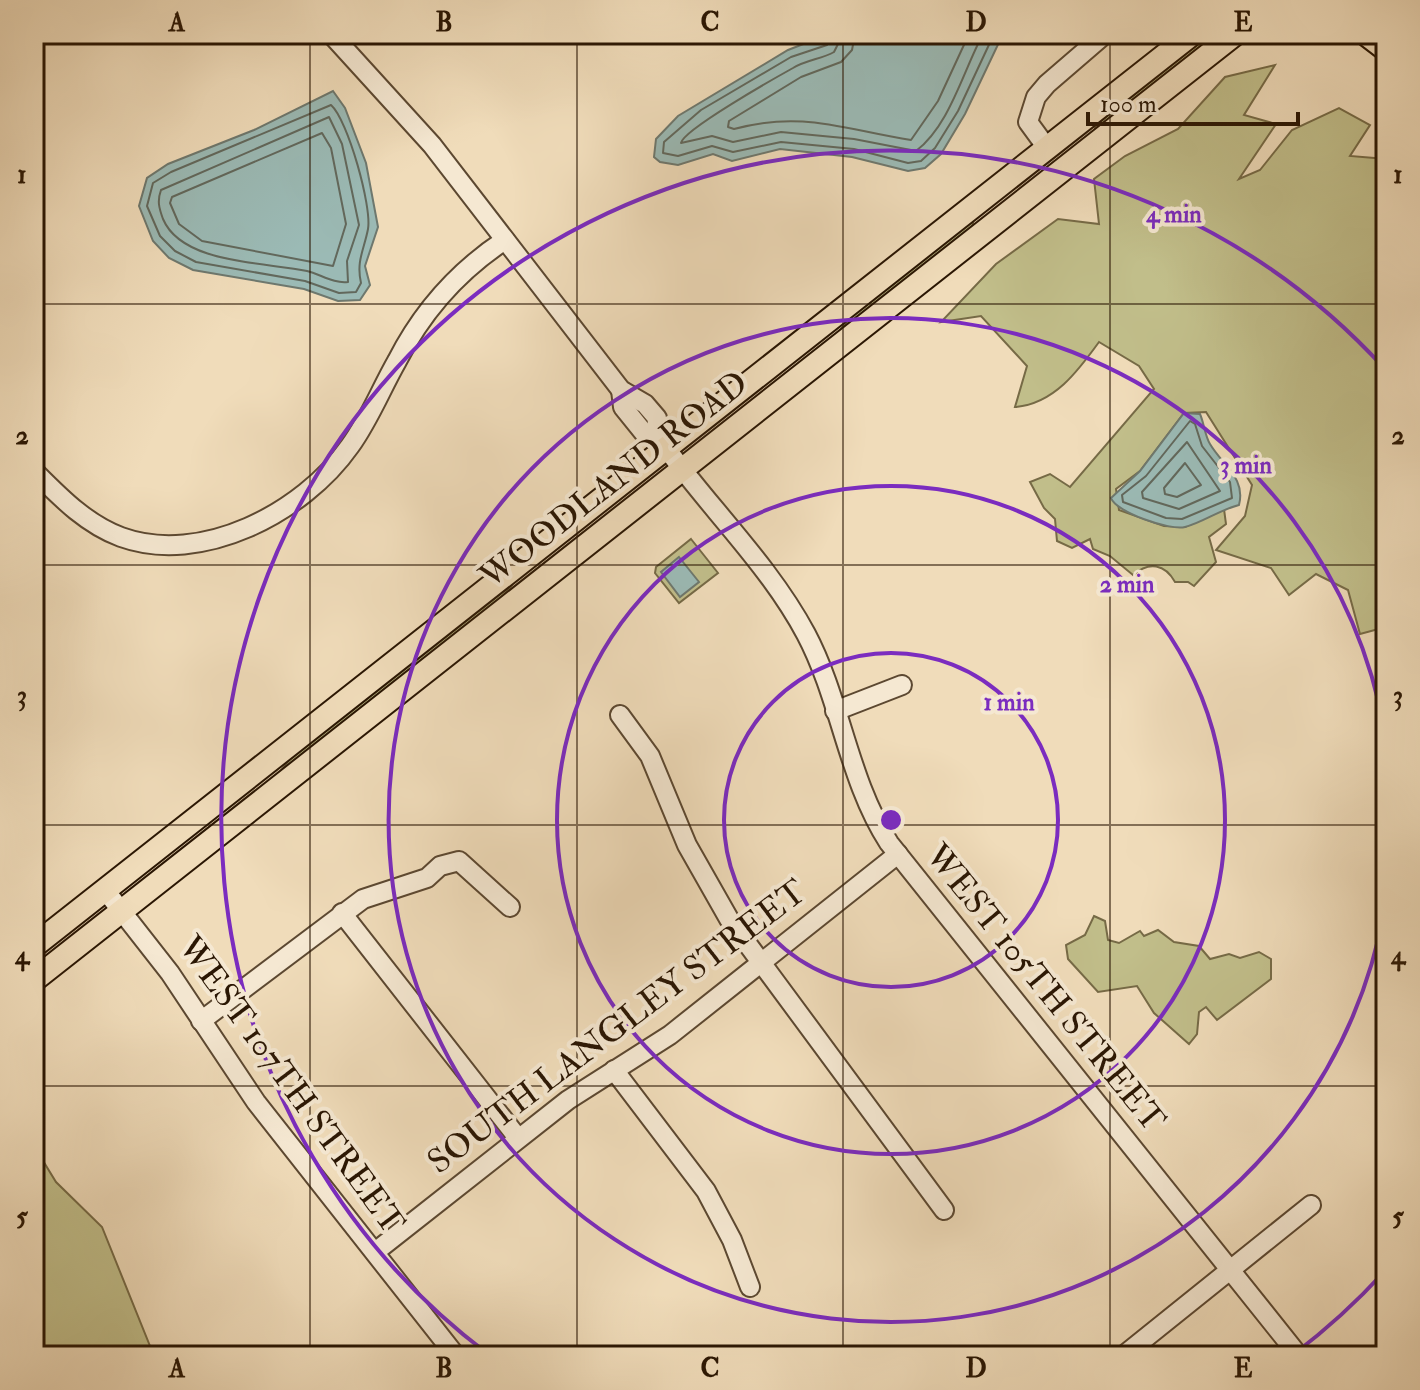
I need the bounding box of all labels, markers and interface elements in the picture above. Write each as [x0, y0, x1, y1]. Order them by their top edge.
text: A [168, 7, 186, 39]
text: B [435, 7, 453, 39]
text: C [700, 7, 720, 39]
text: D [965, 7, 987, 39]
text: E [1234, 7, 1253, 39]
scale bar [1088, 76, 1298, 126]
text: 100 m [1100, 89, 1157, 120]
text: 1 [17, 159, 27, 191]
text: 1 [1393, 159, 1403, 191]
text: 4 min [1145, 199, 1202, 230]
street label: WOODLAND ROAD [470, 362, 757, 599]
text: 2 [15, 420, 29, 452]
text: 2 [1391, 420, 1405, 452]
text: 3 min [1220, 450, 1272, 481]
text: 2 min [1100, 569, 1155, 600]
text: 3 [17, 680, 27, 712]
text: 3 [1393, 680, 1403, 712]
text: 1 min [984, 687, 1035, 718]
centre of rings [877, 806, 905, 834]
street label: WEST 105TH STREET [915, 835, 1174, 1141]
street label: SOUTH LANGLEY STREET [419, 871, 815, 1183]
street label: WEST 107TH STREET [168, 927, 414, 1243]
text: 4 [14, 940, 31, 972]
text: 4 [1390, 940, 1407, 972]
text: 5 [16, 1201, 28, 1233]
text: 5 [1392, 1201, 1404, 1233]
text: A [168, 1353, 186, 1385]
text: B [435, 1353, 453, 1385]
text: C [700, 1353, 720, 1385]
text: D [965, 1353, 987, 1385]
text: E [1234, 1353, 1253, 1385]

